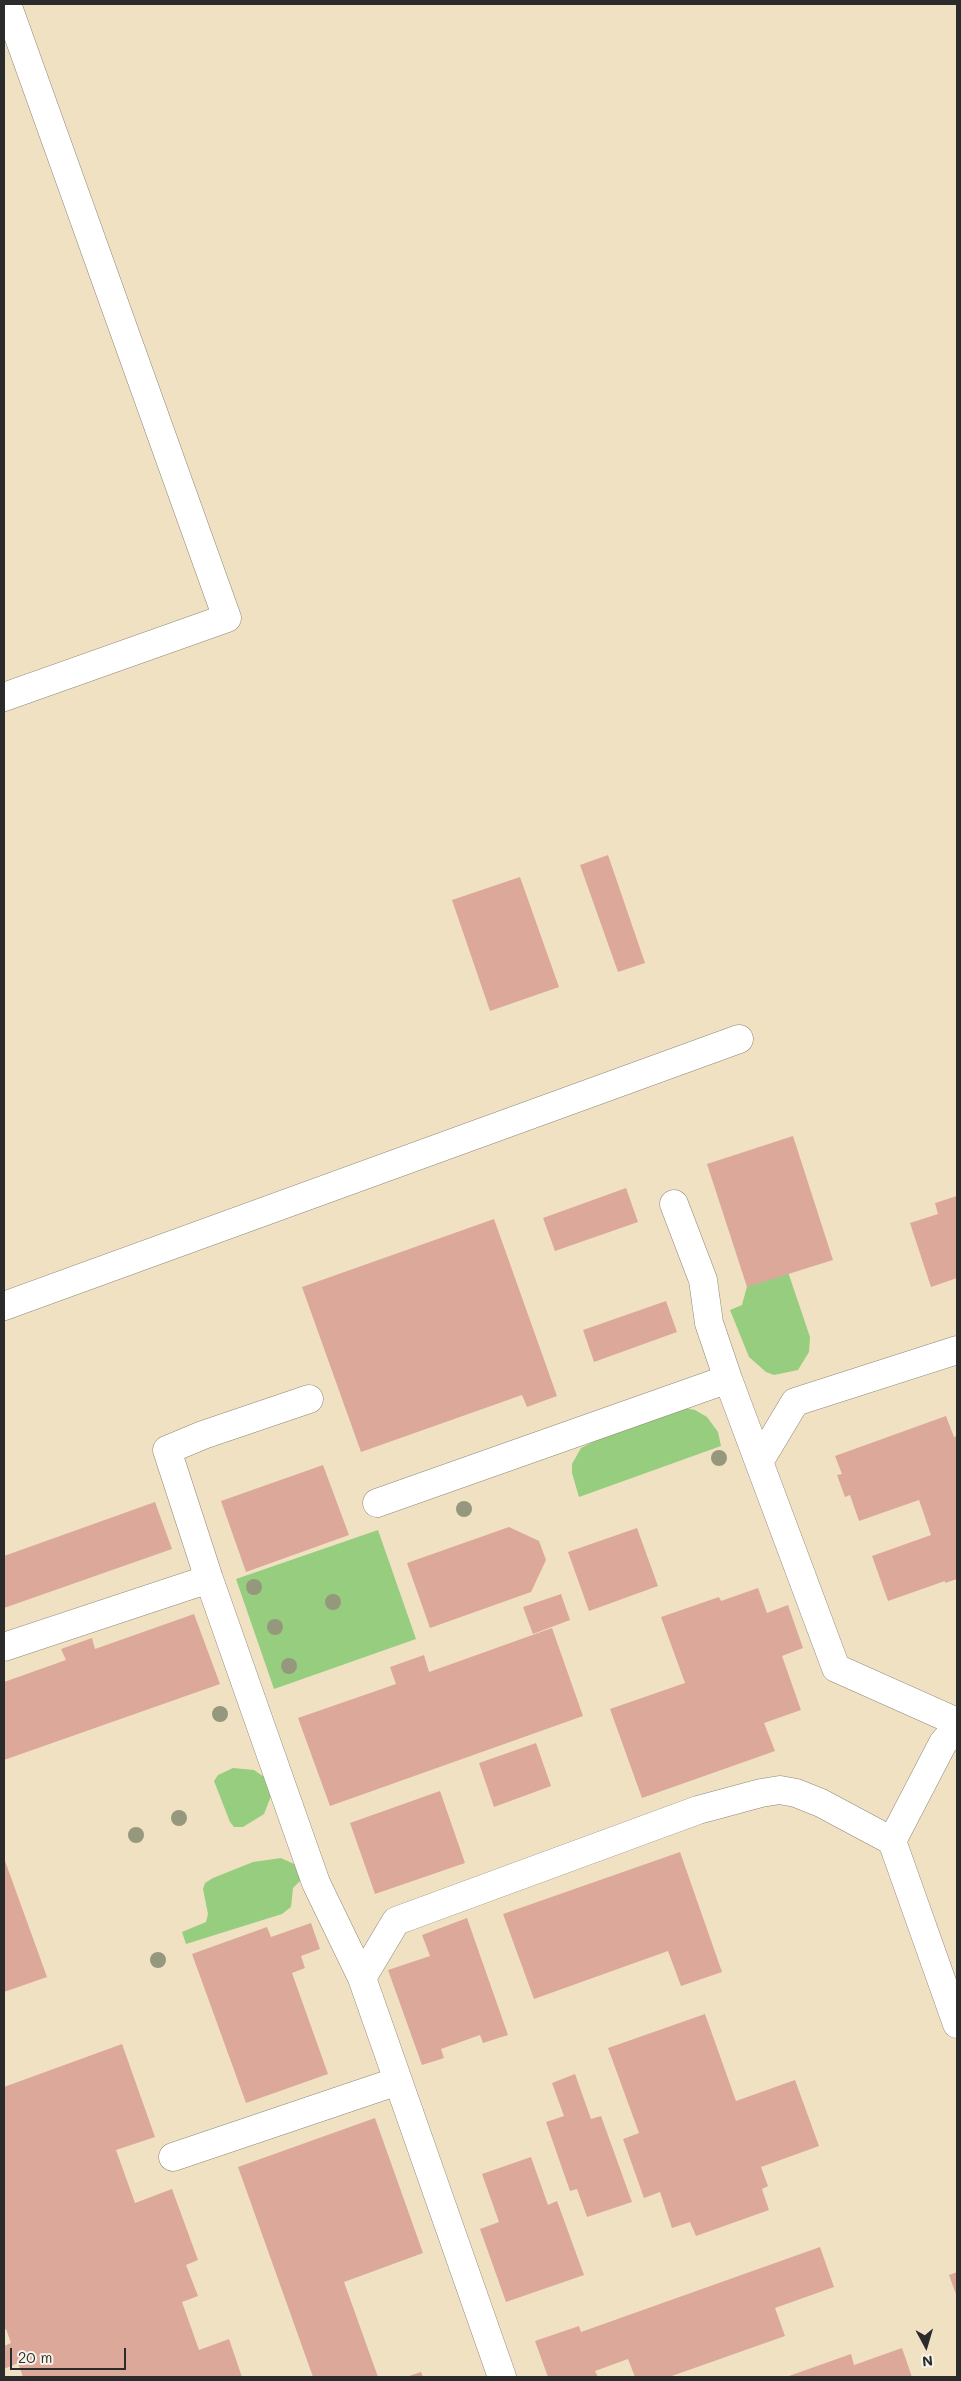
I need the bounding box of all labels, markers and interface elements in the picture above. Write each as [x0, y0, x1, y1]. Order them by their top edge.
north arrow [901, 2321, 951, 2371]
scale bar [12, 2338, 129, 2370]
text: 20 m [18, 2347, 52, 2367]
text: N [921, 2351, 934, 2371]

